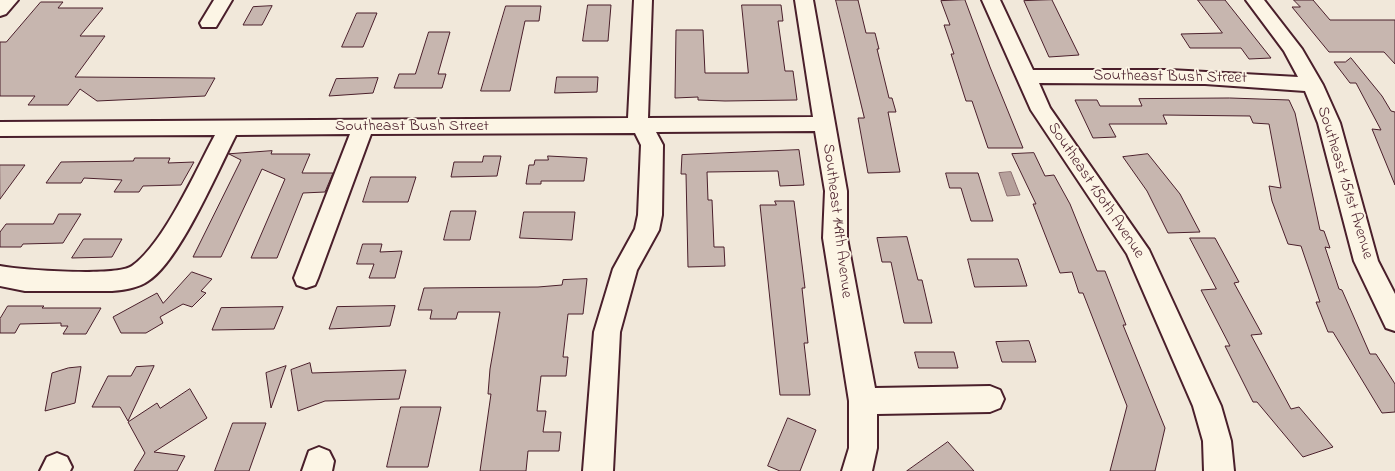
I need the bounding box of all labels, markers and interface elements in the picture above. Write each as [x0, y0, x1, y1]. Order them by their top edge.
street label: Southeast Bush Street [1093, 67, 1247, 89]
street label: Southeast 151st Avenue [1312, 104, 1376, 262]
street label: Southeast Bush Street [335, 117, 489, 137]
street label: Southeast 150th Avenue [1042, 119, 1148, 263]
street label: Southeast 149th Avenue [817, 143, 855, 299]

